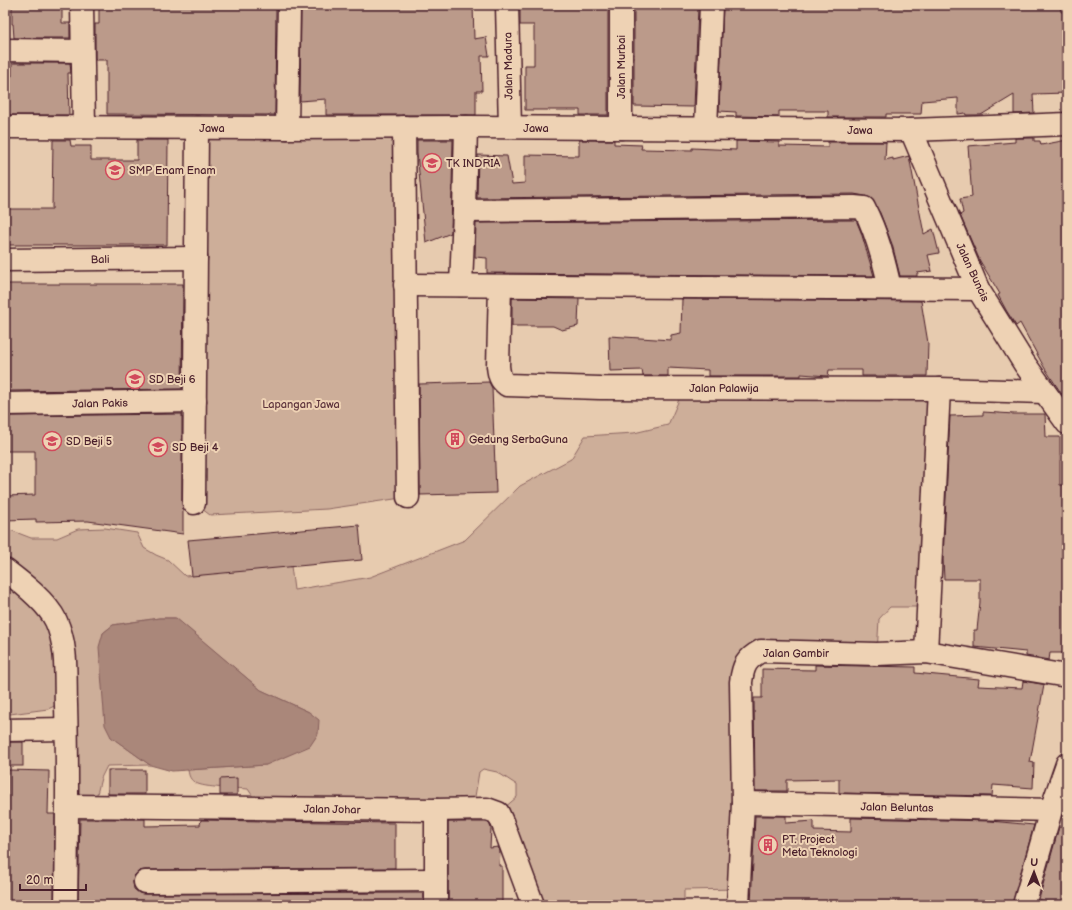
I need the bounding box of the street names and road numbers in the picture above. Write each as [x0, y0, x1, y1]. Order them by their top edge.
street label: Jalan Madura [501, 32, 516, 100]
street label: Jalan Murbai [615, 35, 628, 99]
street label: Jawa [199, 122, 225, 135]
street label: Jawa [523, 122, 549, 135]
street label: Jawa [847, 124, 873, 137]
street label: Jalan Buncis [953, 241, 992, 304]
street label: Bali [90, 253, 110, 266]
street label: Jalan Palawija [689, 382, 759, 395]
street label: Jalan Pakis [72, 397, 128, 410]
street label: Jalan Gambir [763, 647, 830, 660]
street label: Jalan Beluntas [860, 800, 934, 815]
street label: Jalan Johar [303, 803, 362, 817]

